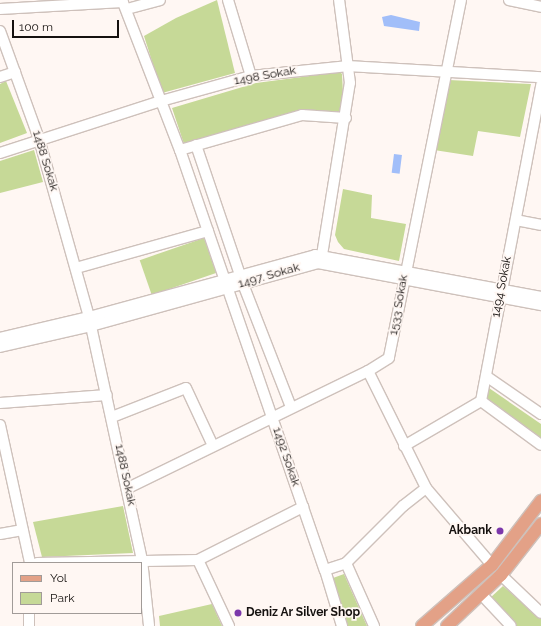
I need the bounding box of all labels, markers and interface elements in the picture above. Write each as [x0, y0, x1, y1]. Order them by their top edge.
scale bar [14, 12, 121, 38]
text: 100 m [19, 20, 53, 34]
street label: 1498 Sokak [233, 63, 297, 89]
street label: 1488 Sokak [29, 129, 61, 193]
street label: 1494 Sokak [489, 255, 515, 319]
street label: 1497. Sokak [237, 260, 301, 292]
street label: 1533 Sokak [387, 274, 411, 336]
street label: 1492 Sokak [269, 425, 303, 489]
street label: 1488 Sokak [111, 443, 139, 507]
place label: Akbank [449, 524, 492, 538]
marker: Akbank [495, 526, 505, 536]
legend [12, 562, 142, 614]
text: Yol [50, 571, 67, 585]
text: Park [50, 591, 75, 605]
place label: Deniz Ar Silver Shop [246, 606, 361, 620]
marker: Deniz Ar Silver Shop [233, 608, 243, 618]

